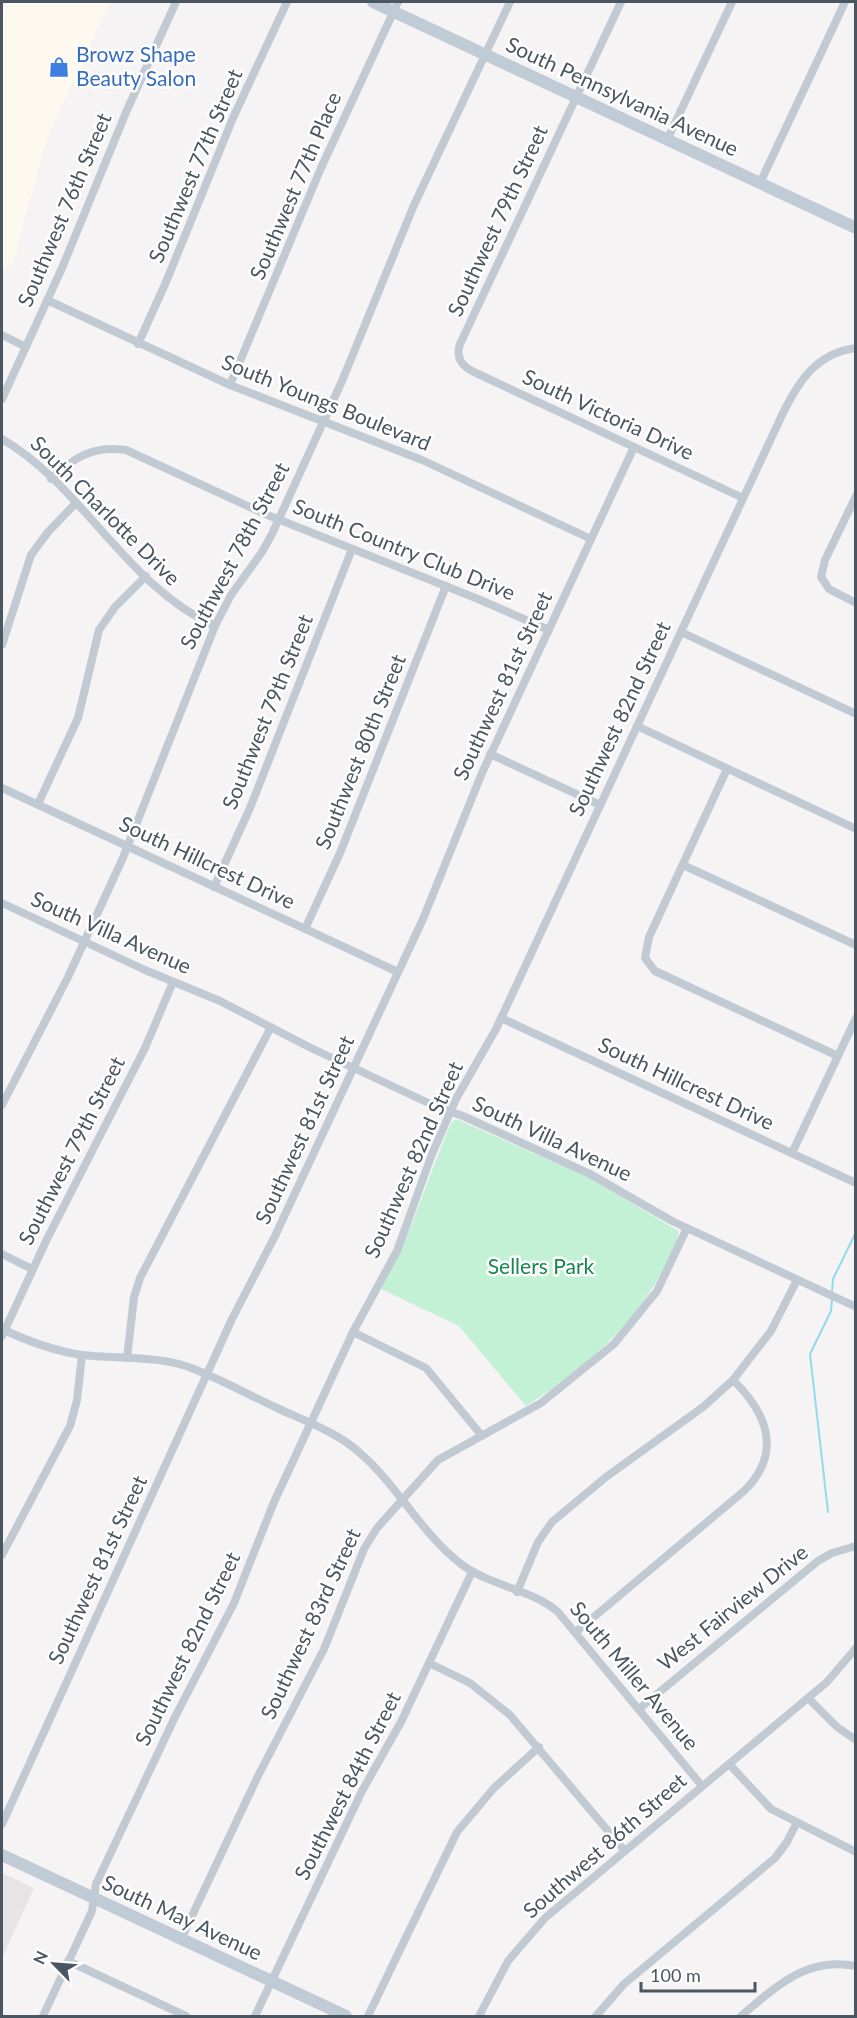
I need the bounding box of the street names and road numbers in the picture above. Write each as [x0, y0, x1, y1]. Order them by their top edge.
street label: South Pennsylvania Avenue [503, 31, 743, 160]
street label: Southwest 77th Street [143, 64, 247, 266]
street label: Southwest 77th Place [244, 88, 345, 283]
street label: Southwest 76th Street [12, 108, 116, 310]
street label: Southwest 79th Street [441, 120, 552, 320]
street label: South Youngs Boulevard [218, 348, 435, 455]
street label: South Victoria Drive [519, 363, 698, 464]
street label: South Charlotte Drive [26, 430, 186, 590]
street label: Southwest 78th Street [174, 457, 294, 653]
street label: South Country Club Drive [290, 493, 519, 605]
street label: Southwest 81st Street [447, 587, 557, 784]
street label: Southwest 79th Street [216, 610, 317, 812]
street label: Southwest 82nd Street [562, 617, 675, 820]
street label: Southwest 80th Street [309, 650, 410, 852]
street label: South Hillcrest Drive [116, 810, 299, 913]
street label: South Villa Avenue [28, 885, 196, 978]
street label: Southwest 81st Street [249, 1031, 359, 1228]
street label: South Hillcrest Drive [595, 1031, 778, 1134]
street label: Southwest 79th Street [12, 1052, 129, 1249]
street label: Southwest 82nd Street [358, 1057, 467, 1261]
street label: South Villa Avenue [469, 1090, 636, 1185]
street label: Southwest 81st Street [42, 1471, 152, 1668]
street label: Southwest 83rd Street [254, 1524, 365, 1723]
street label: West Fairview Drive [652, 1539, 812, 1675]
street label: Southwest 82nd Street [129, 1547, 245, 1749]
street label: South Miller Avenue [566, 1596, 705, 1754]
street label: Southwest 84th Street [288, 1687, 405, 1884]
street label: Southwest 86th Street [517, 1767, 691, 1922]
street label: South May Avenue [99, 1869, 267, 1965]

